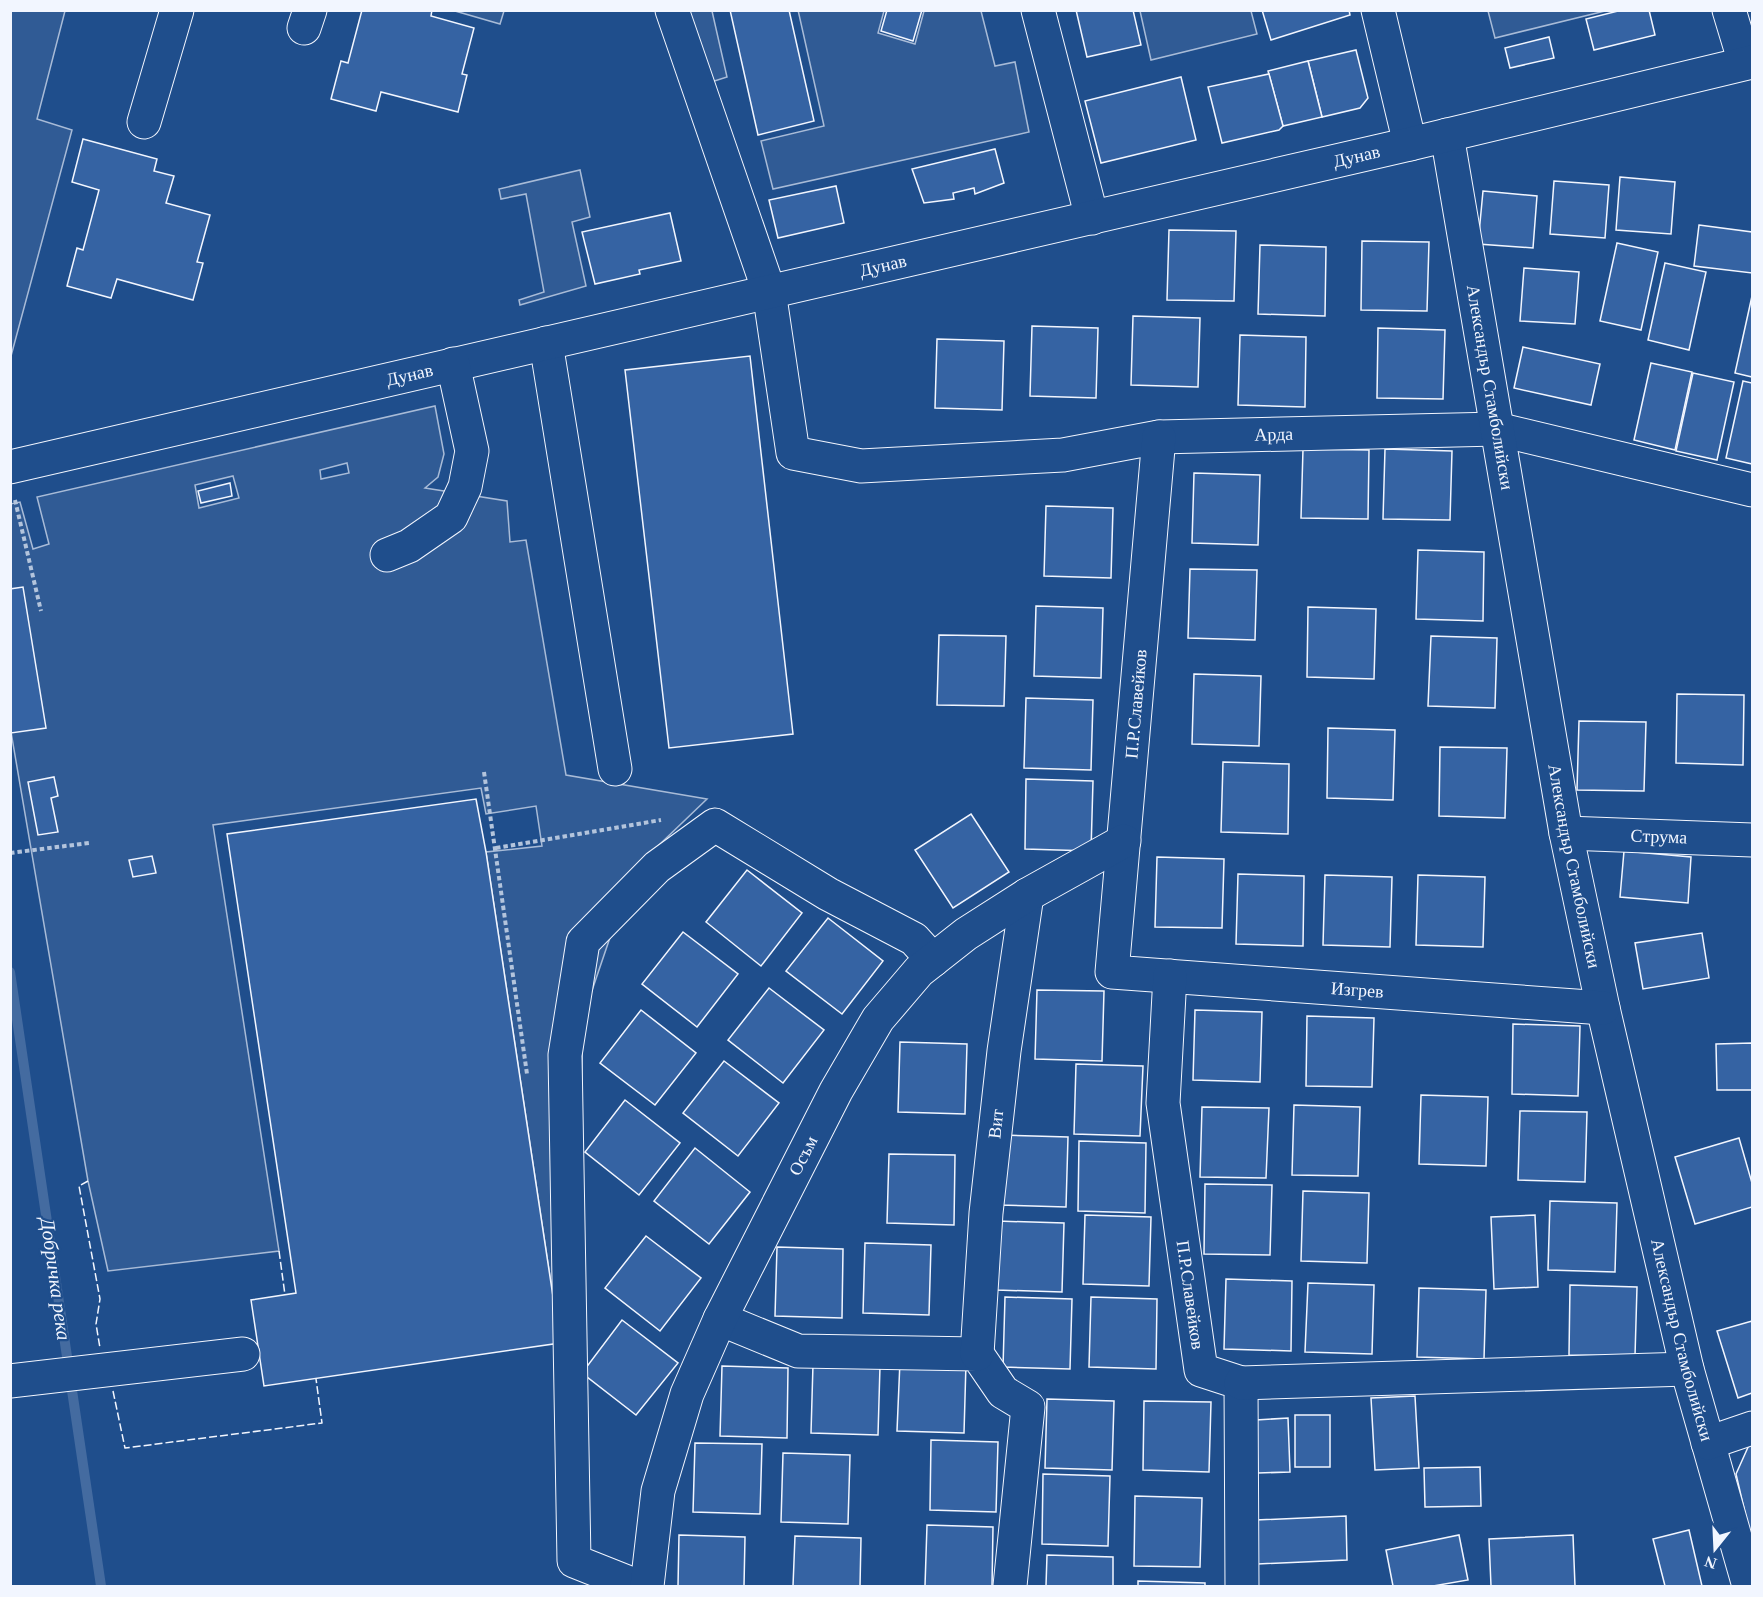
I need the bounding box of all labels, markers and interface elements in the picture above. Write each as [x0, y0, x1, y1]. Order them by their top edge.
street label: Дунав [1331, 141, 1382, 171]
street label: Дунав [858, 250, 908, 281]
street label: Александър Стамболийски [1463, 283, 1517, 492]
street label: Дунав [384, 360, 435, 390]
street label: Арда [1254, 424, 1293, 445]
street label: П.Р.Славейков [1121, 648, 1151, 760]
street label: Александър Стамболийски [1544, 762, 1604, 970]
street label: Струма [1630, 825, 1688, 848]
street label: Изгрев [1330, 978, 1384, 1002]
street label: Вит [984, 1108, 1007, 1140]
street label: Осъм [785, 1133, 821, 1179]
water label: Добричка река [35, 1214, 75, 1342]
street label: Александър Стамболийски [1647, 1237, 1717, 1444]
street label: П.Р.Славейков [1173, 1239, 1208, 1351]
north arrow [1685, 1519, 1745, 1579]
text: N [1702, 1553, 1719, 1573]

